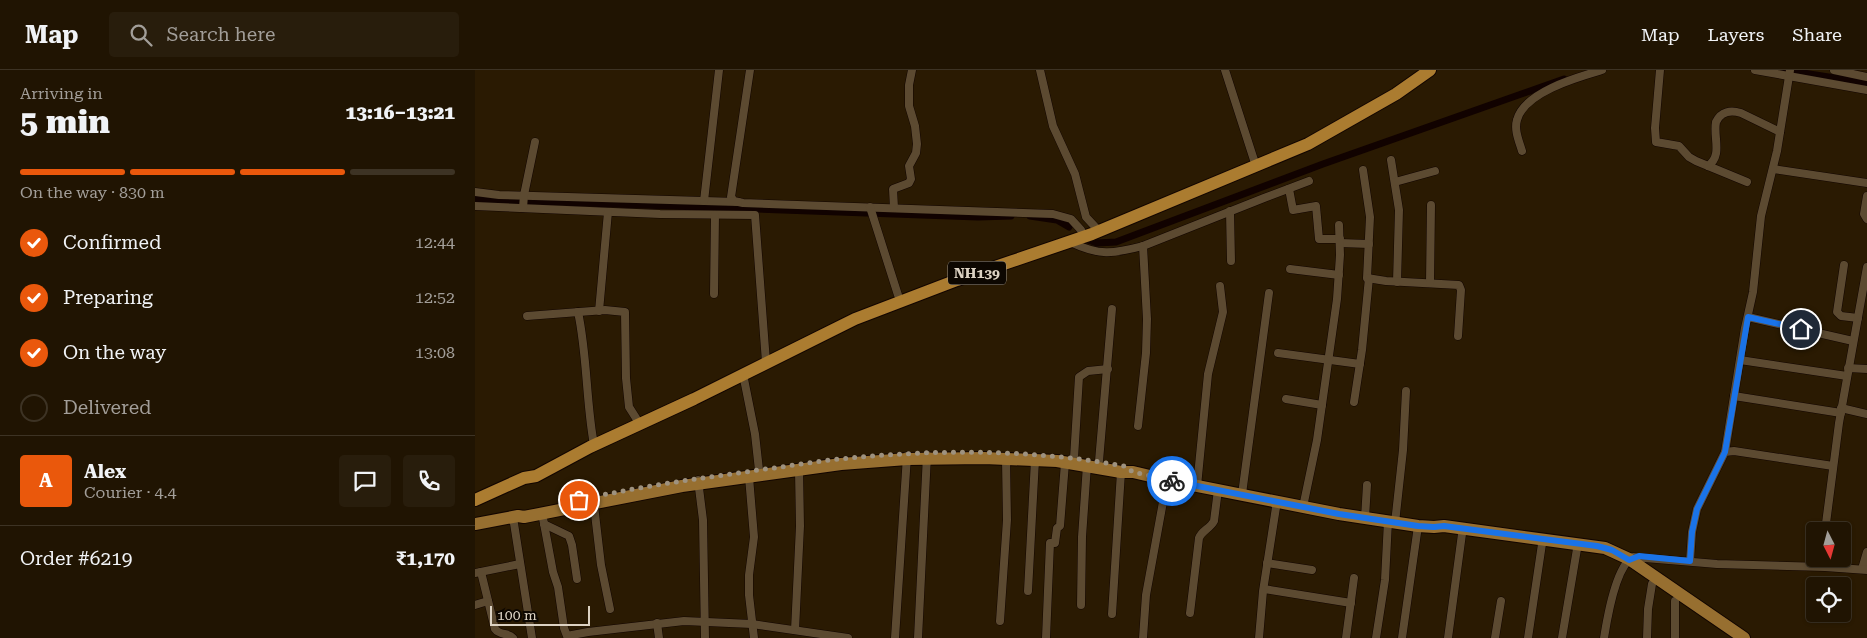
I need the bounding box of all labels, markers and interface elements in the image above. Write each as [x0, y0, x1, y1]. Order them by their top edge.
search box [109, 12, 459, 57]
text: Map [25, 21, 79, 49]
icon: search [127, 21, 155, 49]
text: Search here [167, 23, 275, 46]
text: Map [1641, 24, 1680, 45]
text: Layers [1708, 24, 1764, 45]
text: Share [1792, 24, 1842, 45]
text: Arriving in [20, 84, 103, 103]
text: 13:16–13:21 [346, 101, 455, 124]
text: 5 min [20, 103, 110, 141]
text: On the way · 830 m [20, 183, 165, 202]
icon: check [20, 229, 48, 257]
text: Confirmed [63, 231, 161, 254]
text: 12:44 [415, 233, 455, 252]
road number: NH139 [948, 262, 1006, 284]
icon: check [20, 284, 48, 312]
text: Preparing [63, 286, 153, 309]
text: 12:52 [415, 288, 455, 307]
pin [1780, 308, 1822, 350]
icon: home [1787, 315, 1815, 343]
icon: check [20, 339, 48, 367]
text: On the way [63, 341, 166, 364]
text: 13:08 [415, 343, 455, 362]
text: Delivered [63, 396, 151, 419]
button: chat [339, 455, 391, 507]
button: phone [403, 455, 455, 507]
courier [1147, 456, 1197, 506]
text: Alex [84, 460, 126, 483]
icon: bike [1158, 467, 1186, 495]
text: A [39, 469, 53, 492]
pin [558, 479, 600, 521]
text: Courier · 4.4 [84, 483, 177, 502]
icon: bag [565, 486, 593, 514]
north arrow [1806, 522, 1851, 568]
map controls [1806, 522, 1851, 622]
text: Order #6219 [20, 547, 132, 570]
text: ₹1,170 [396, 547, 455, 570]
button: locate [1806, 577, 1851, 622]
scale bar [490, 603, 590, 626]
text: 100 m [497, 607, 537, 623]

